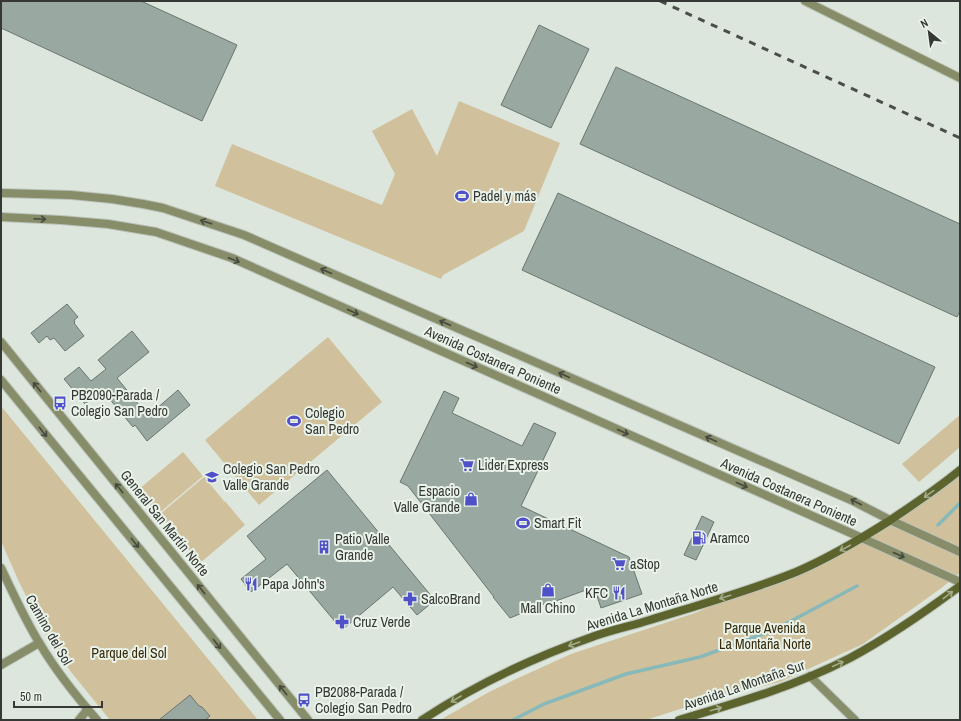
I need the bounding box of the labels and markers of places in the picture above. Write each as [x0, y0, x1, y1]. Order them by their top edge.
place label: Padel y más [473, 187, 536, 205]
sports icon: Padel y más [454, 188, 470, 204]
place label: PB2090-Parada / Colegio San Pedro [71, 386, 168, 420]
bus stop icon: PB2090-Parada / Colegio San Pedro [52, 395, 68, 411]
place label: Colegio San Pedro [305, 404, 359, 438]
sports icon: Colegio San Pedro [286, 413, 302, 429]
place label: Lider Express [478, 456, 549, 474]
supermarket icon: Lider Express [459, 457, 475, 473]
place label: Colegio San Pedro Valle Grande [223, 460, 320, 494]
school or university icon: Colegio San Pedro Valle Grande [204, 469, 220, 485]
place label: Espacio Valle Grande [394, 482, 460, 516]
shop icon: Espacio Valle Grande [463, 491, 479, 507]
place label: Smart Fit [534, 514, 581, 532]
sports icon: Smart Fit [515, 515, 531, 531]
place label: Aramco [709, 529, 750, 547]
place label: Patio Valle Grande [335, 530, 390, 564]
fuel station icon: Aramco [691, 530, 707, 546]
building icon: Patio Valle Grande [316, 539, 332, 555]
place label: aStop [630, 555, 660, 573]
supermarket icon: aStop [611, 556, 627, 572]
place label: Papa John's [262, 575, 325, 593]
restaurant icon: Papa John's [243, 576, 259, 592]
shop icon: Mall Chino [540, 582, 556, 598]
place label: KFC [585, 584, 608, 602]
restaurant icon: KFC [611, 585, 627, 601]
place label: SalcoBrand [421, 590, 480, 608]
pharmacy icon: SalcoBrand [402, 591, 418, 607]
place label: Mall Chino [521, 599, 575, 617]
place label: Cruz Verde [353, 613, 410, 631]
pharmacy icon: Cruz Verde [334, 614, 350, 630]
place label: PB2088-Parada / Colegio San Pedro [315, 683, 412, 717]
bus stop icon: PB2088-Parada / Colegio San Pedro [296, 692, 312, 708]

